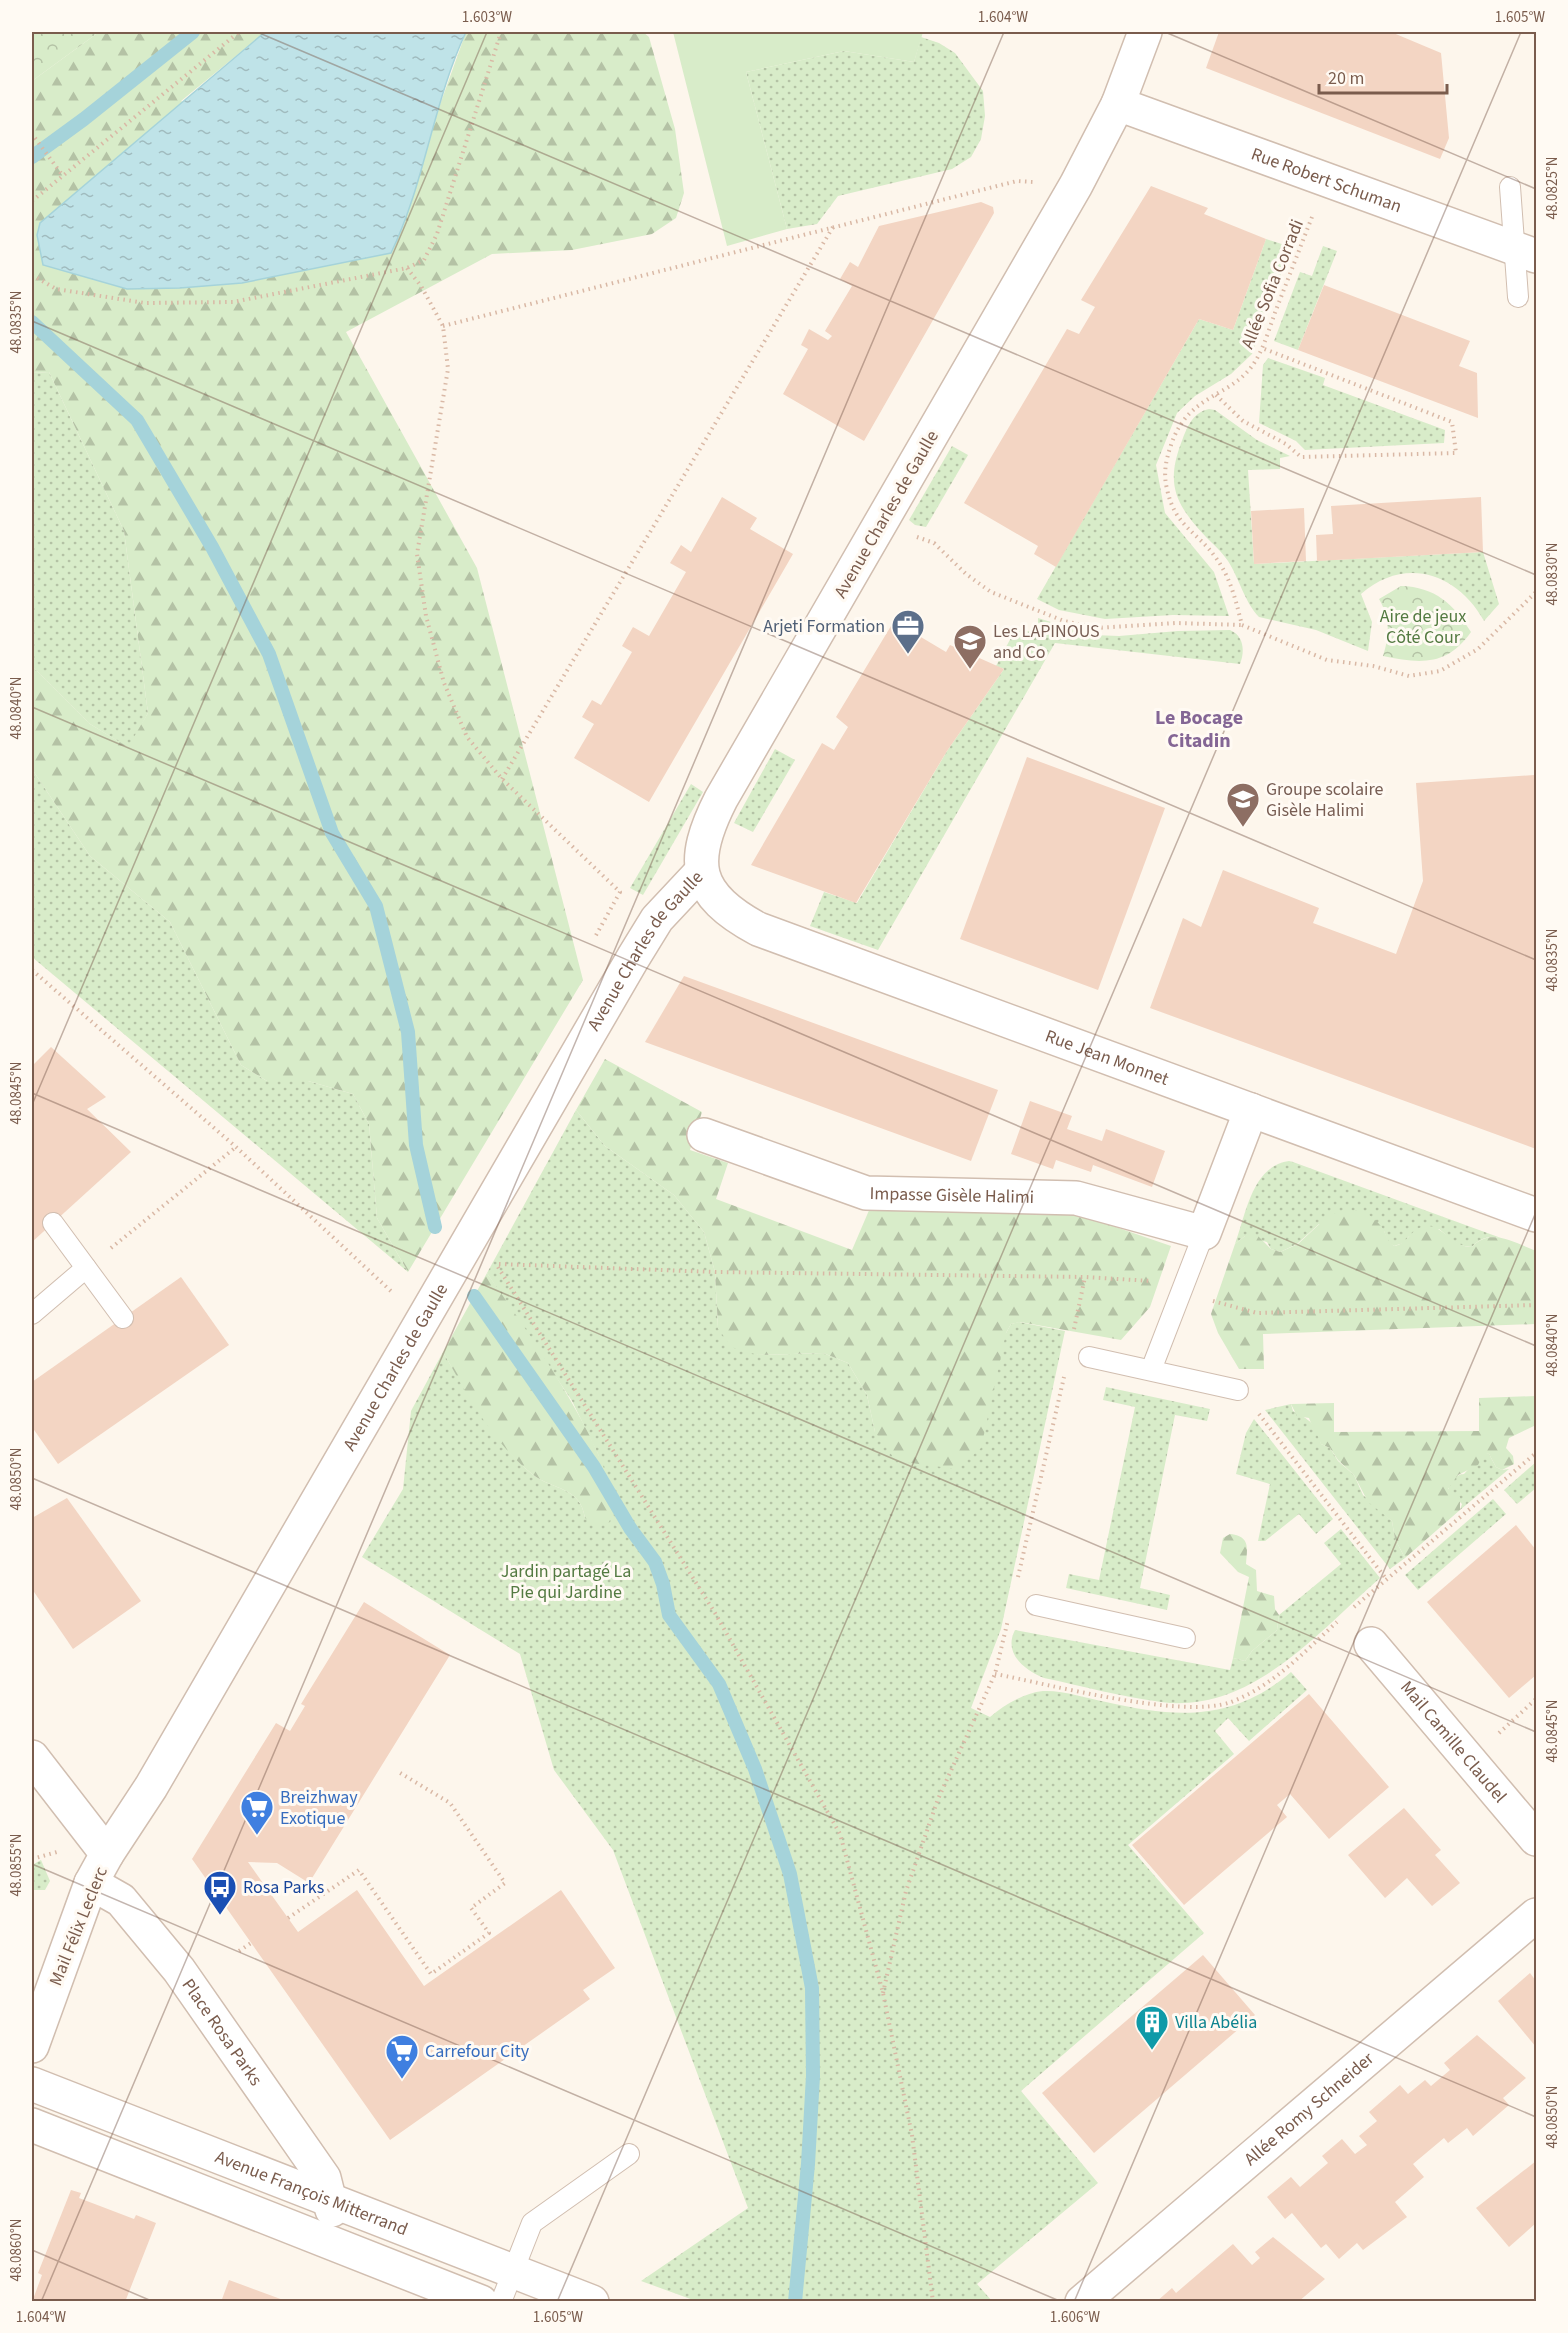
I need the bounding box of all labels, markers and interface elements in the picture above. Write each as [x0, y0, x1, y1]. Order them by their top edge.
text: 1.603°W [462, 7, 512, 28]
text: 1.604°W [978, 7, 1028, 28]
text: 1.605°W [1495, 7, 1545, 28]
scale bar [1319, 57, 1446, 95]
text: 20 m [1328, 66, 1364, 91]
street label: Rue Robert Schuman [1248, 141, 1405, 219]
text: 48.0825°N [1542, 156, 1563, 220]
street label: Allée Sofia Corradi [1235, 216, 1310, 353]
text: 48.0835°N [6, 290, 27, 354]
street label: Avenue Charles de Gaulle [828, 426, 945, 603]
text: 48.0830°N [1542, 542, 1563, 606]
park label: Aire de jeux Côté Cour [1380, 604, 1466, 650]
office icon: Arjeti Formation [890, 608, 926, 655]
place label: Arjeti Formation [763, 614, 885, 639]
place label: Les LAPINOUS and Co [993, 619, 1100, 665]
school or university icon: Les LAPINOUS and Co [952, 623, 988, 670]
text: 48.0840°N [6, 676, 27, 740]
district label: Le Bocage Citadin [1155, 704, 1243, 755]
place label: Groupe scolaire Gisèle Halimi [1266, 777, 1384, 823]
school or university icon: Groupe scolaire Gisèle Halimi [1225, 781, 1261, 828]
street label: Avenue Charles de Gaulle [581, 865, 709, 1035]
text: 48.0835°N [1542, 928, 1563, 992]
street label: Rue Jean Monnet [1042, 1024, 1172, 1092]
text: 48.0845°N [6, 1061, 27, 1125]
street label: Impasse Gisèle Halimi [869, 1181, 1034, 1210]
street label: Avenue Charles de Gaulle [337, 1279, 454, 1456]
text: 48.0840°N [1542, 1313, 1563, 1377]
text: 48.0850°N [6, 1447, 27, 1511]
park label: Jardin partagé La Pie qui Jardine [501, 1559, 631, 1605]
street label: Mail Camille Claudel [1394, 1676, 1512, 1808]
text: 48.0845°N [1542, 1699, 1563, 1763]
place label: Breizhway Exotique [280, 1785, 358, 1831]
supermarket icon: Breizhway Exotique [239, 1789, 275, 1836]
text: 48.0855°N [6, 1833, 27, 1897]
street label: Mail Félix Leclerc [43, 1863, 114, 1989]
bus stop icon: Rosa Parks [202, 1869, 238, 1916]
place label: Rosa Parks [243, 1875, 324, 1900]
street label: Place Rosa Parks [176, 1974, 268, 2091]
building icon: Villa Abélia [1134, 2004, 1170, 2051]
place label: Villa Abélia [1175, 2010, 1257, 2035]
supermarket icon: Carrefour City [384, 2033, 420, 2080]
place label: Carrefour City [425, 2039, 530, 2064]
street label: Allée Romy Schneider [1239, 2046, 1380, 2172]
text: 48.0850°N [1542, 2085, 1563, 2149]
street label: Avenue François Mitterrand [211, 2145, 411, 2242]
text: 48.0860°N [6, 2218, 27, 2282]
text: 1.604°W [16, 2307, 66, 2328]
text: 1.605°W [533, 2307, 583, 2328]
text: 1.606°W [1050, 2307, 1100, 2328]

